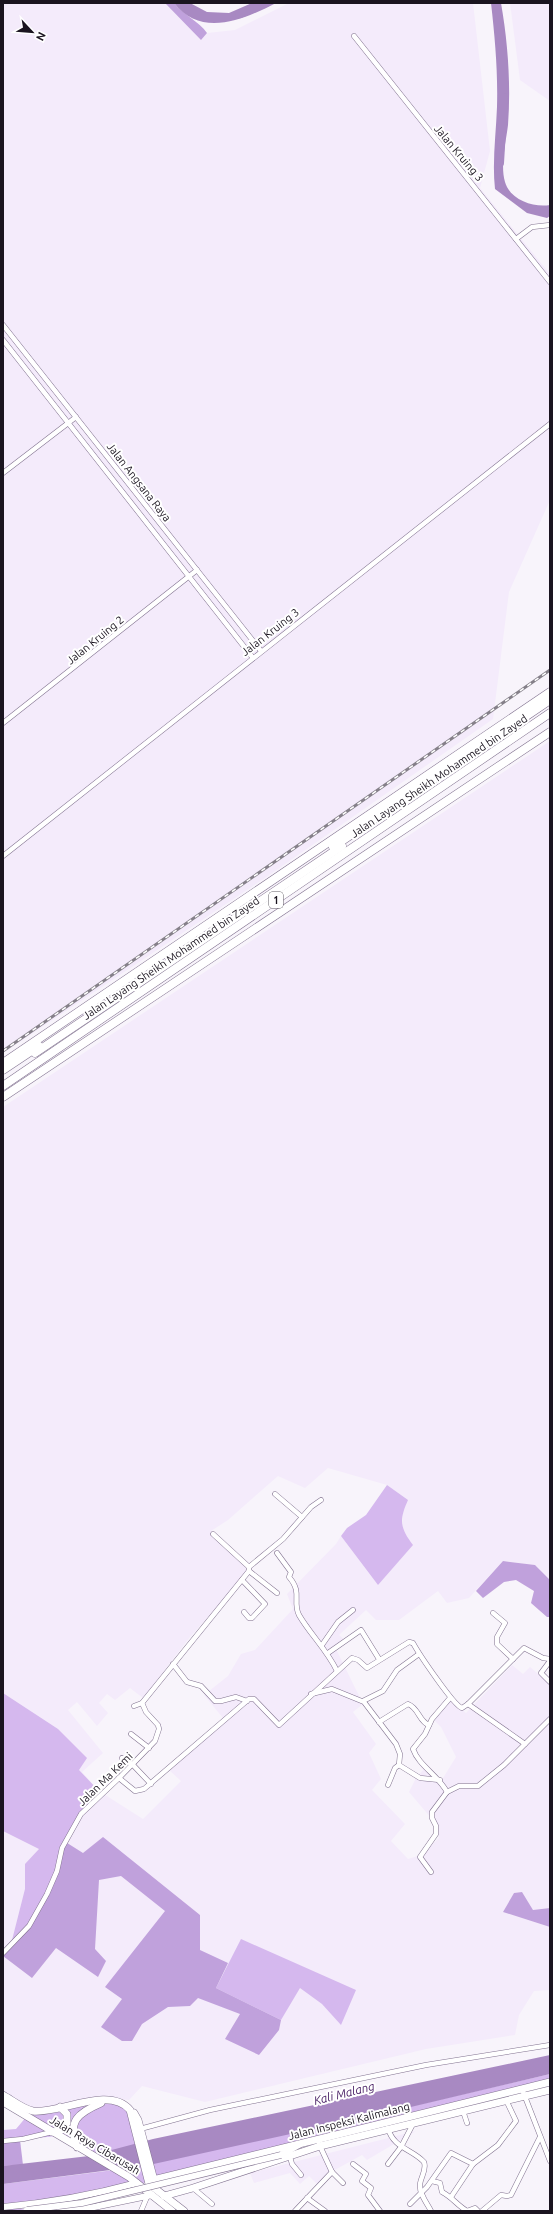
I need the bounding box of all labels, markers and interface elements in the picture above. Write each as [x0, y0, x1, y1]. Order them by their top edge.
north arrow [12, 12, 52, 52]
text: N [34, 30, 48, 43]
street label: Jalan Kruing 3 [432, 122, 486, 184]
street label: Jalan Angsana Raya [105, 440, 173, 524]
street label: Jalan Kruing 3 [239, 606, 301, 658]
street label: Jalan Kruing 2 [64, 613, 126, 667]
street label: Jalan Layang Sheikh Mohammed bin Zayed [348, 712, 530, 840]
road number: 1 [269, 892, 283, 908]
street label: Jalan Layang Sheikh Mohammed bin Zayed [80, 894, 262, 1022]
street label: Jalan Ma Kemi [75, 1750, 135, 1808]
water label: Kali Malang [312, 2079, 376, 2107]
street label: Jalan Inspeksi Kalimalang [287, 2100, 411, 2142]
street label: Jalan Raya Cibarusah [48, 2113, 142, 2177]

